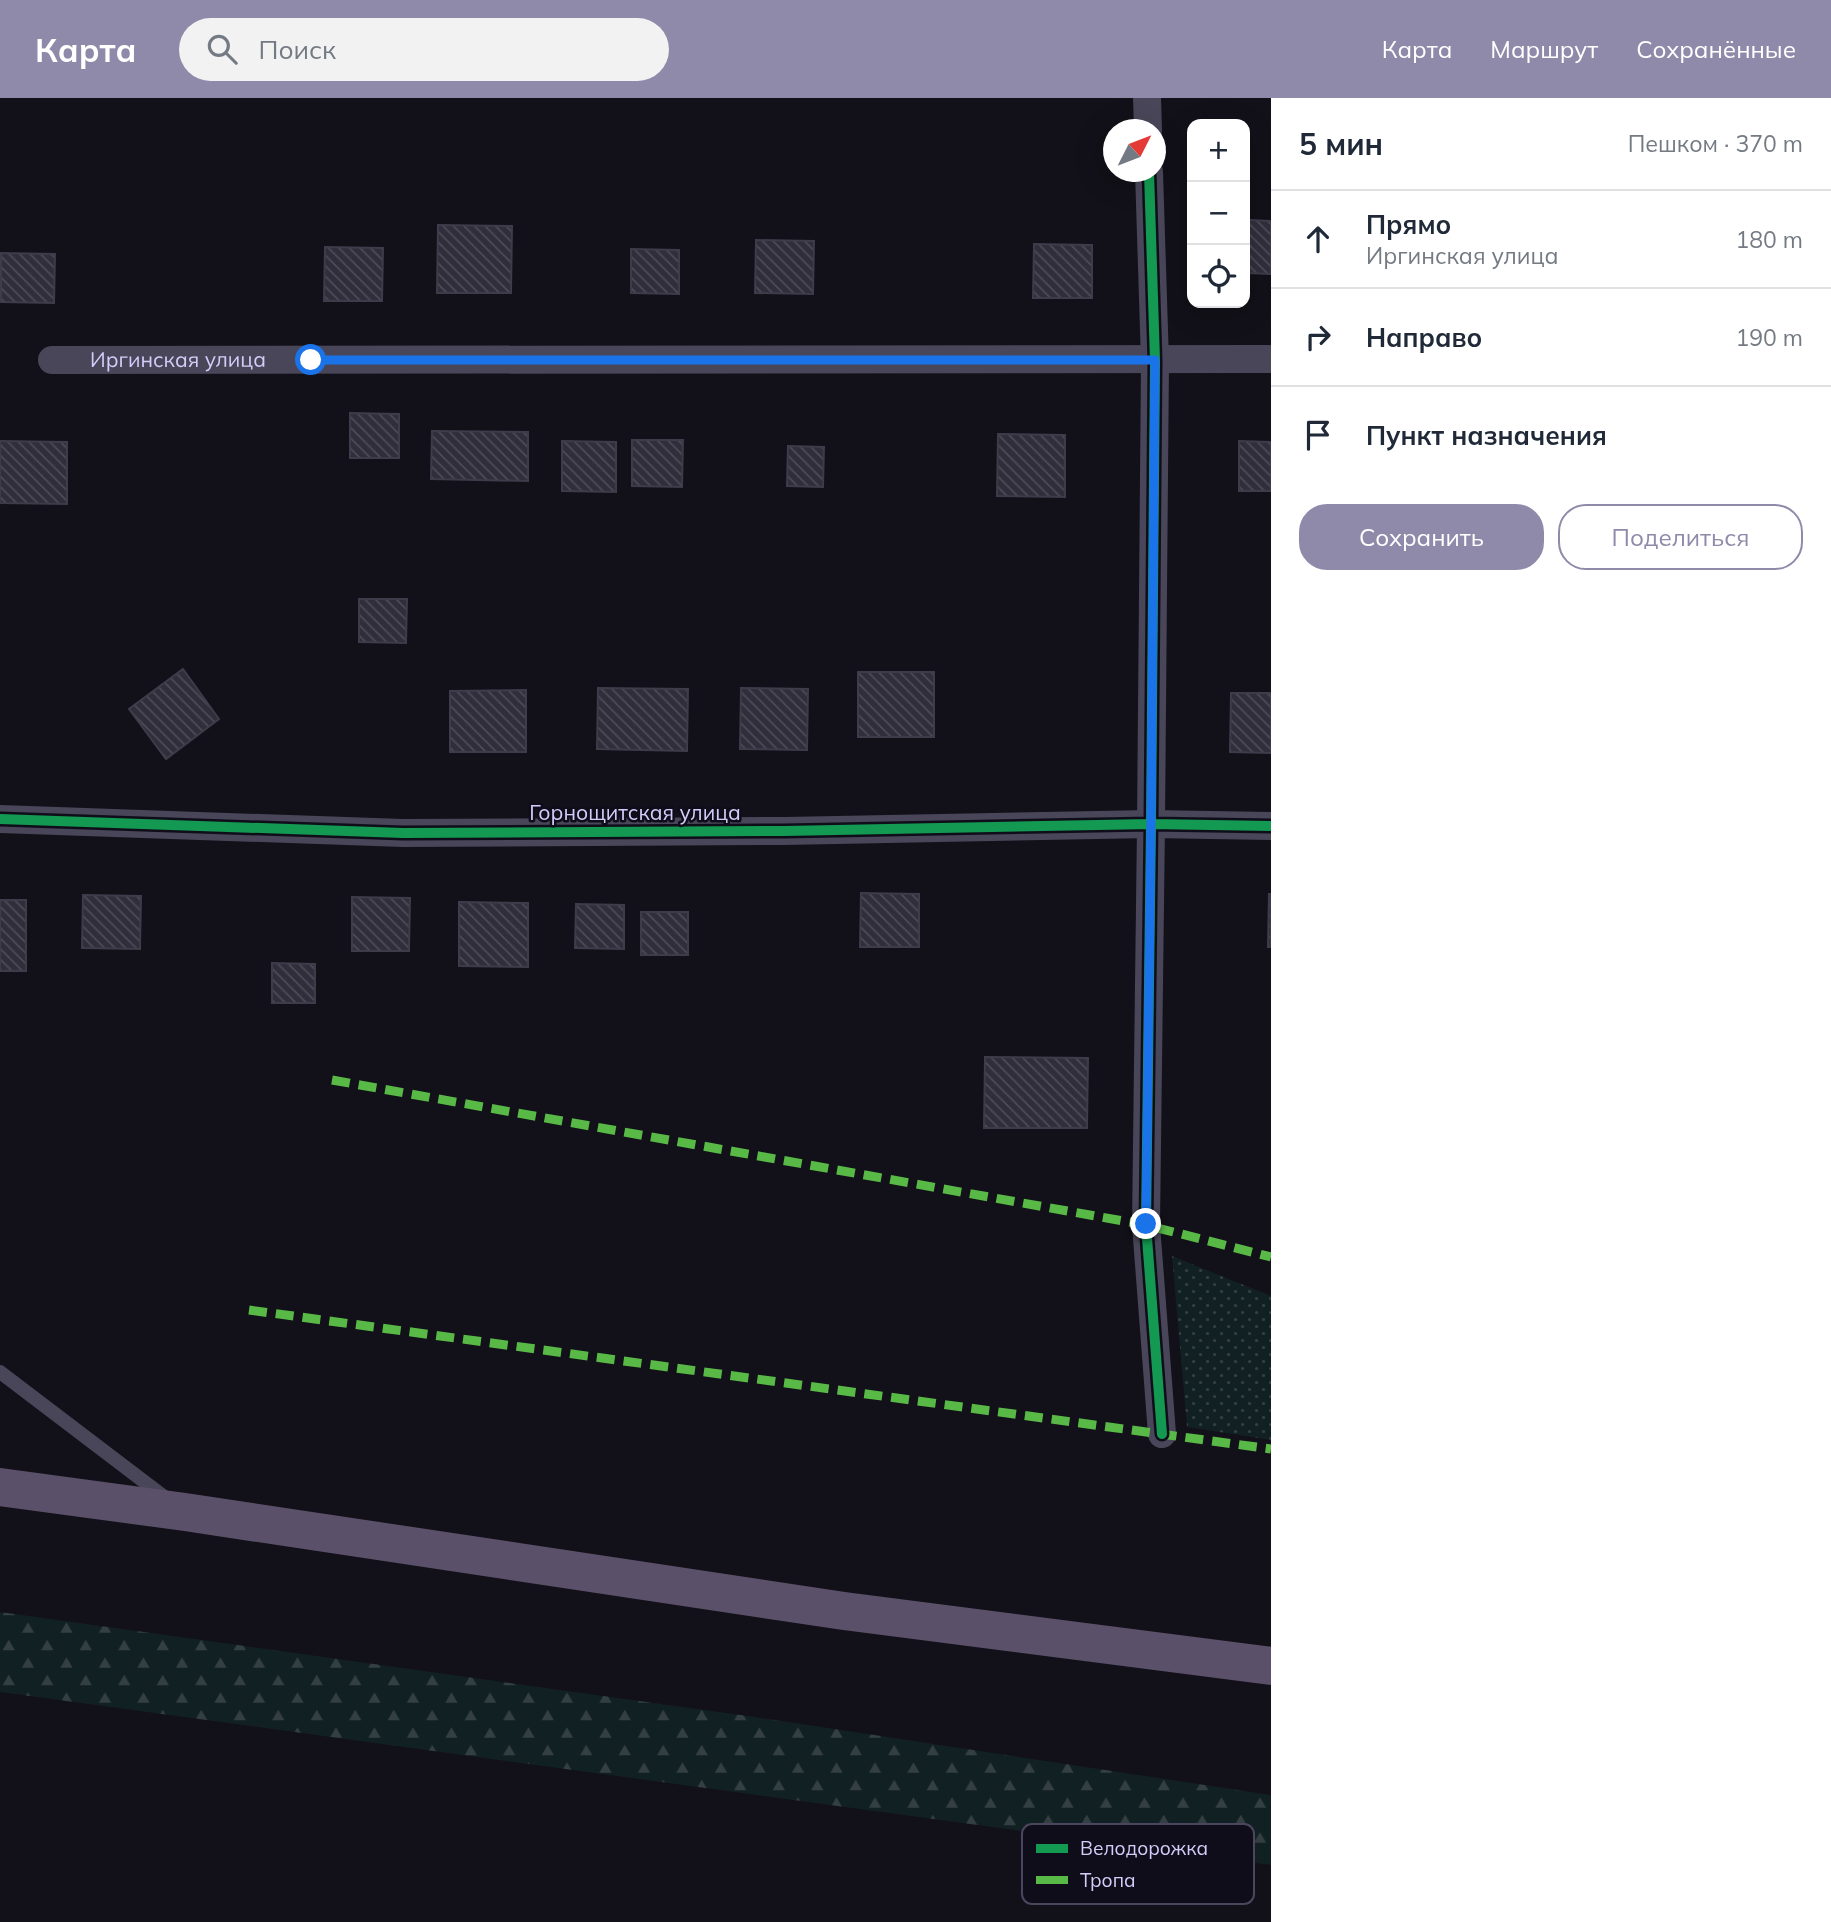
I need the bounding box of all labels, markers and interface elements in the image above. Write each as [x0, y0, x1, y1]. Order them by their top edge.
search box [179, 18, 669, 81]
text: Карта [35, 29, 137, 70]
icon: search [203, 30, 241, 68]
text: Поиск [259, 33, 336, 66]
text: Карта [1382, 34, 1452, 64]
text: Маршрут [1490, 34, 1598, 64]
text: Сохранённые [1636, 34, 1796, 64]
north arrow [1103, 119, 1166, 182]
map controls [1187, 119, 1250, 308]
button: + [1187, 119, 1250, 182]
text: 5 мин [1299, 125, 1383, 163]
text: Пешком · 370 m [1628, 129, 1803, 158]
button: − [1187, 182, 1250, 245]
text: Прямо [1366, 208, 1451, 241]
icon: ahead [1299, 220, 1337, 258]
text: 180 m [1735, 225, 1803, 254]
text: Иргинская улица [1366, 241, 1559, 270]
button: locate [1187, 245, 1250, 308]
icon: right [1299, 318, 1337, 356]
text: Направо [1366, 321, 1482, 354]
text: 190 m [1735, 323, 1803, 352]
route start [295, 344, 326, 375]
street label: Иргинская улица [90, 346, 266, 372]
icon: arrive [1299, 416, 1337, 454]
text: Пункт назначения [1366, 419, 1607, 452]
button: Сохранить [1299, 504, 1544, 570]
button: Поделиться [1558, 504, 1803, 570]
street label: Горнощитская улица [529, 799, 741, 825]
route end [1130, 1208, 1161, 1239]
legend [1022, 1824, 1254, 1904]
text: Велодорожка [1080, 1836, 1208, 1860]
text: Тропа [1080, 1868, 1136, 1892]

